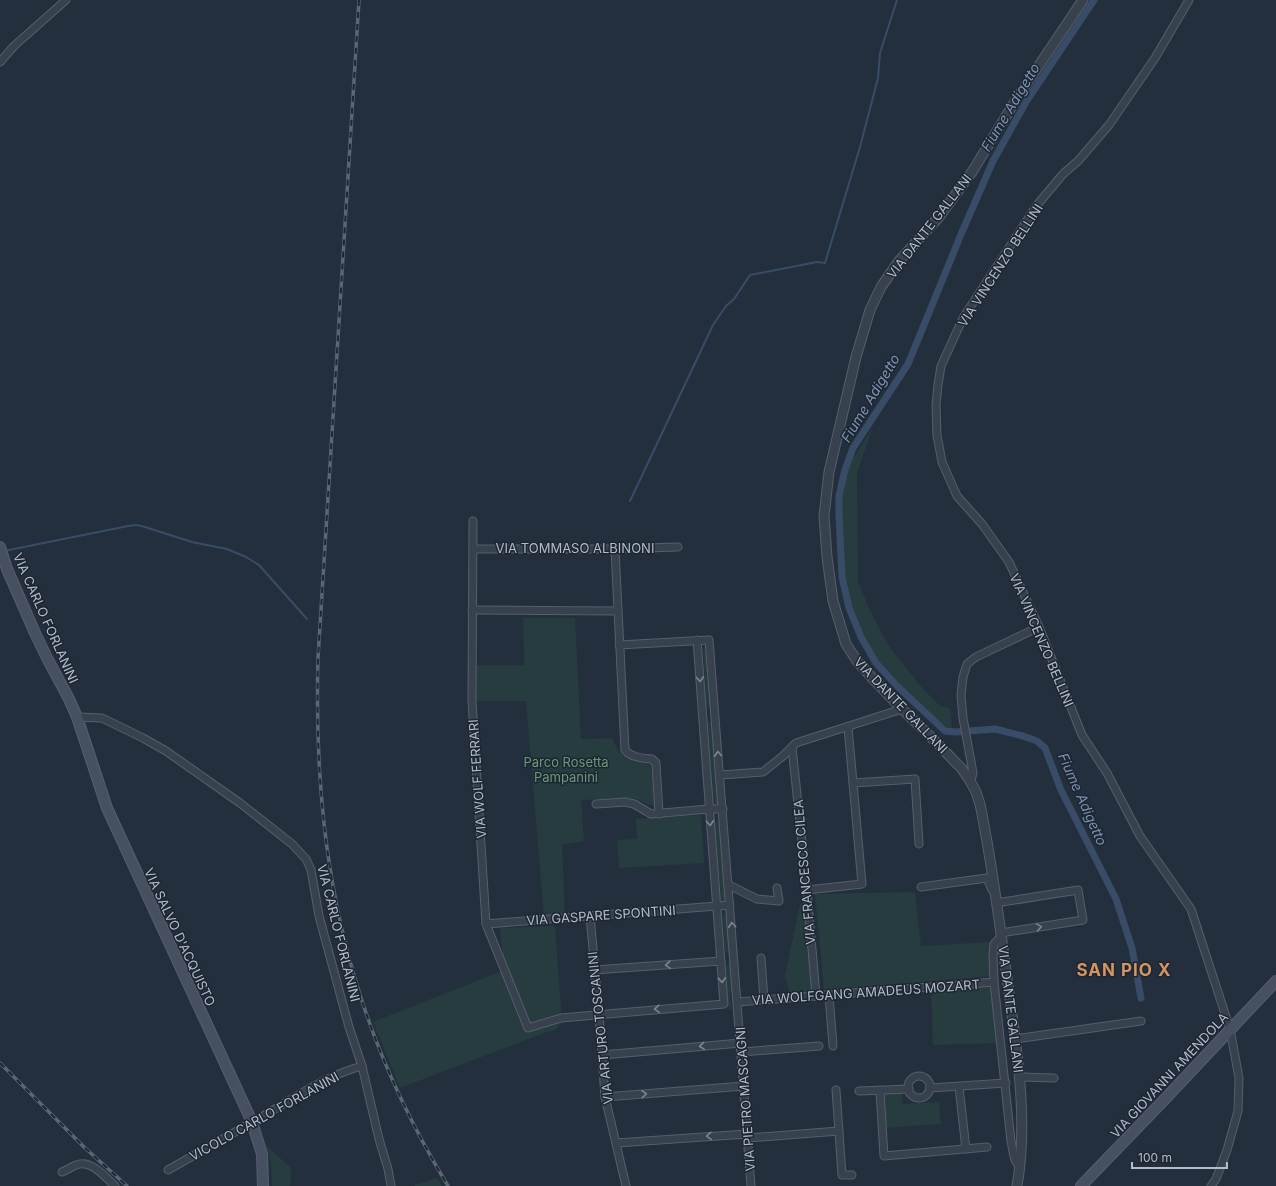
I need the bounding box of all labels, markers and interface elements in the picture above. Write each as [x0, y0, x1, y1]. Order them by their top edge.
water label: Fiume Adigetto [977, 60, 1043, 154]
street label: VIA DANTE GALLANI [883, 171, 975, 281]
street label: VIA VINCENZO BELLINI [954, 200, 1046, 330]
water label: Fiume Adigetto [837, 351, 903, 445]
street label: VIA TOMMASO ALBINONI [496, 540, 654, 556]
street label: VIA CARLO FORLANINI [10, 550, 82, 686]
street label: VIA VINCENZO BELLINI [1007, 571, 1077, 709]
street label: VIA DANTE GALLANI [851, 653, 951, 757]
one-way arrow [695, 676, 704, 682]
street label: VIA WOLF FERRARI [465, 719, 489, 839]
water label: Fiume Adigetto [1055, 750, 1111, 848]
one-way arrow [714, 751, 723, 757]
park label: Parco Rosetta Pampanini [523, 754, 609, 785]
street label: VIA FRANCESCO CILEA [790, 799, 818, 945]
one-way arrow [706, 820, 715, 826]
street label: VIA CARLO FORLANINI [314, 863, 364, 1003]
street label: VIA SALVO D'ACQUISTO [141, 865, 219, 1009]
street label: VIA GASPARE SPONTINI [526, 902, 676, 928]
one-way arrow [727, 922, 736, 928]
one-way arrow [1036, 923, 1043, 932]
street label: VIA DANTE GALLANI [995, 945, 1027, 1073]
street label: VIA ARTURO TOSCANINI [584, 951, 616, 1105]
one-way arrow [665, 960, 671, 969]
district label: SAN PIO X [1076, 960, 1172, 980]
street label: VIA WOLFGANG AMADEUS MOZART [751, 976, 981, 1008]
one-way arrow [718, 977, 727, 983]
one-way arrow [654, 1005, 660, 1014]
street label: VIA GIOVANNI AMENDOLA [1107, 1009, 1231, 1141]
street label: VIA PIETRO MASCAGNI [732, 1026, 758, 1172]
one-way arrow [699, 1042, 705, 1051]
street label: VICOLO CARLO FORLANINI [186, 1068, 342, 1164]
one-way arrow [641, 1090, 647, 1099]
one-way arrow [706, 1132, 712, 1141]
scale bar [1132, 1144, 1227, 1170]
text: 100 m [1138, 1150, 1172, 1165]

